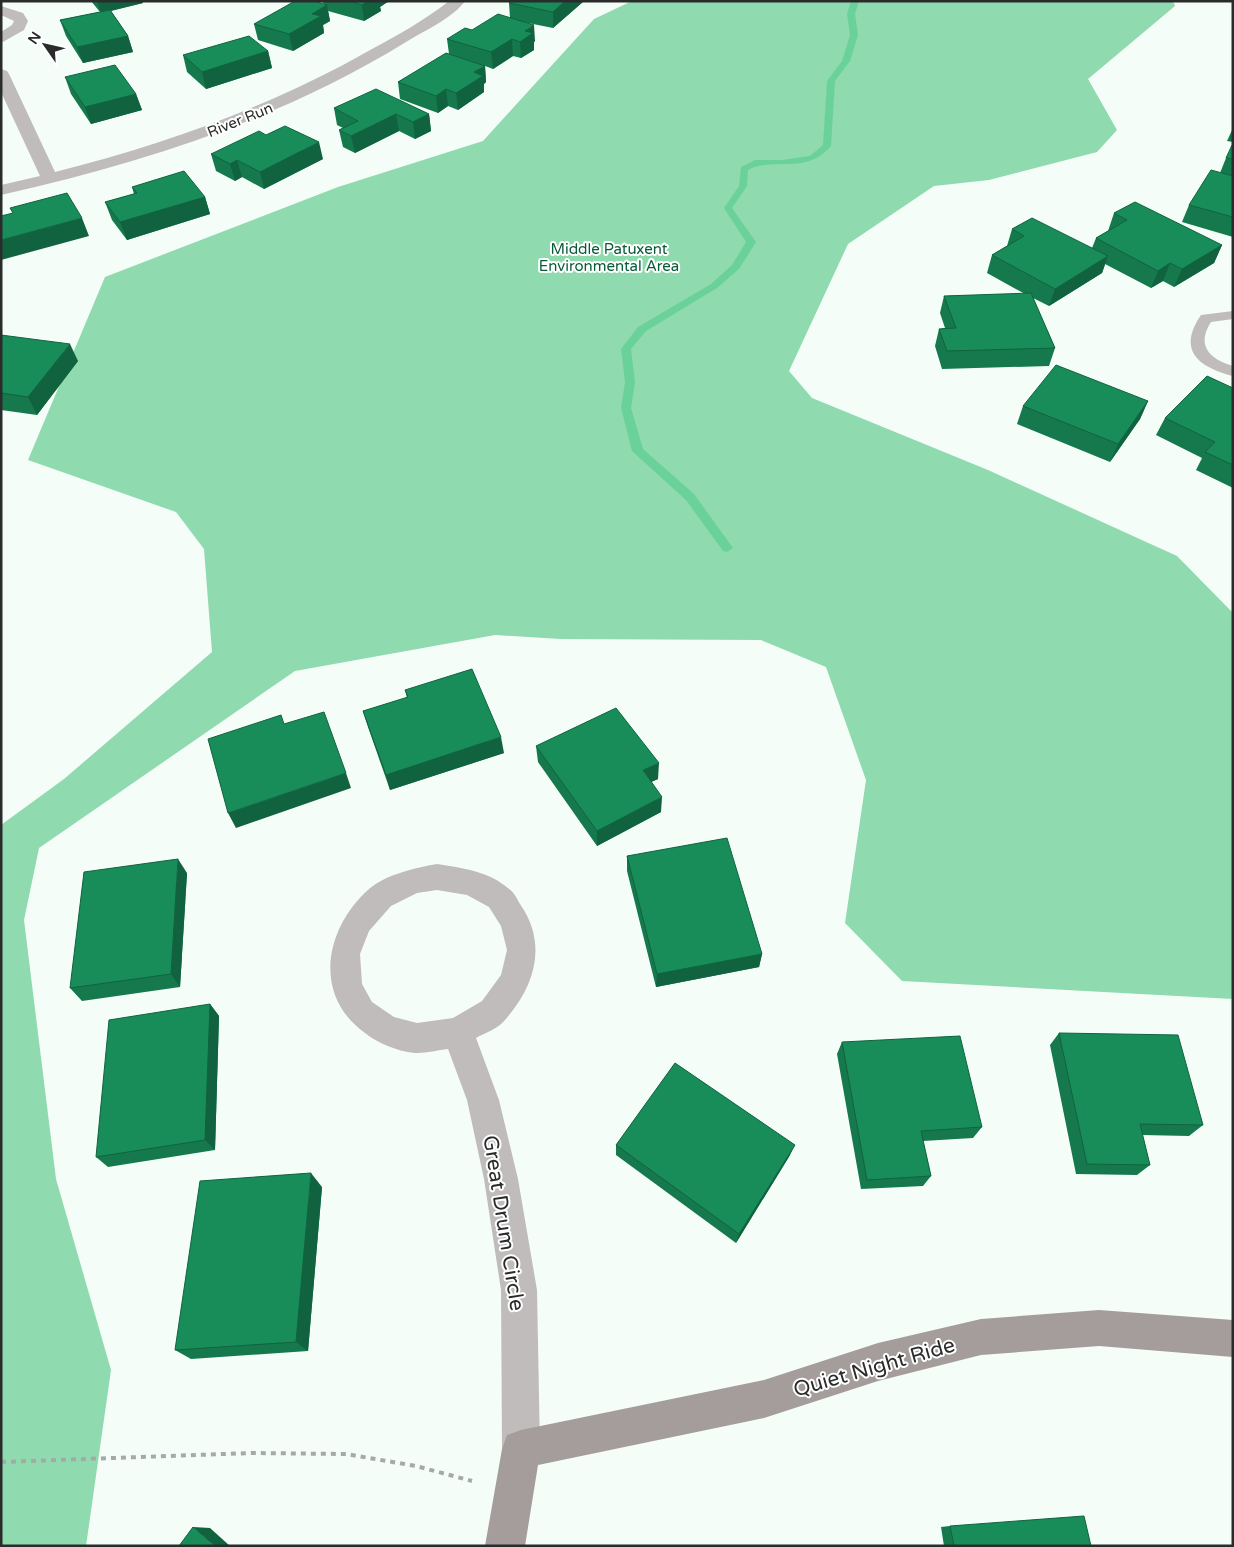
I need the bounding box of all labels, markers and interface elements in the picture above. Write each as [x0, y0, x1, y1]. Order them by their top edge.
north arrow [20, 20, 70, 70]
text: N [24, 29, 45, 47]
street label: River Run [204, 99, 276, 141]
park label: Middle Patuxent Environmental Area [539, 240, 679, 275]
street label: Great Drum Circle [477, 1133, 530, 1313]
street label: Quiet Night Ride [791, 1332, 958, 1402]

